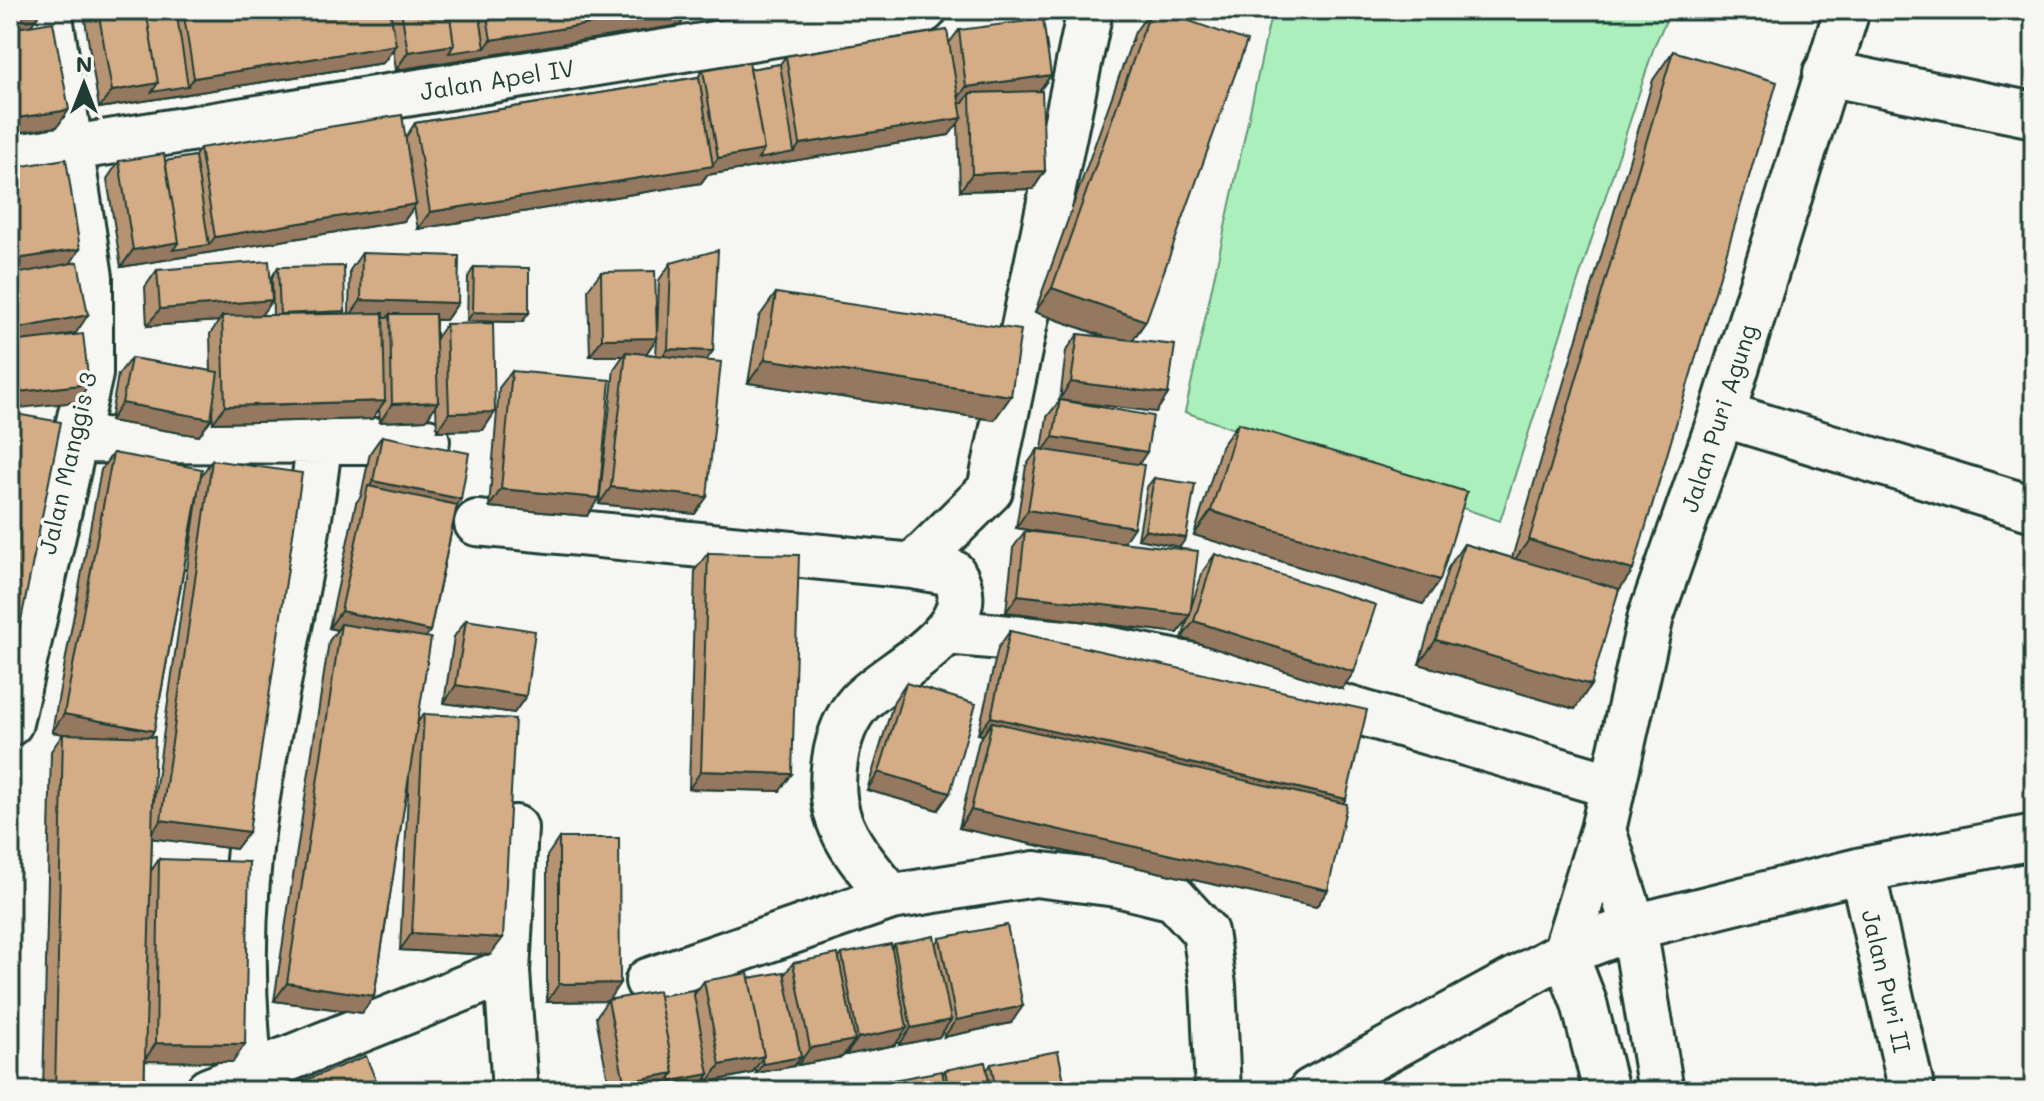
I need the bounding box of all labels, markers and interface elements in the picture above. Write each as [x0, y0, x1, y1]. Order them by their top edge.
north arrow [44, 44, 124, 124]
text: N [76, 49, 92, 78]
street label: Jalan Apel IV [418, 51, 576, 107]
street label: Jalan Puri Agung [1673, 320, 1763, 516]
street label: Jalan Manggis 3 [31, 369, 103, 557]
street label: Jalan Puri II [1855, 906, 1919, 1056]

